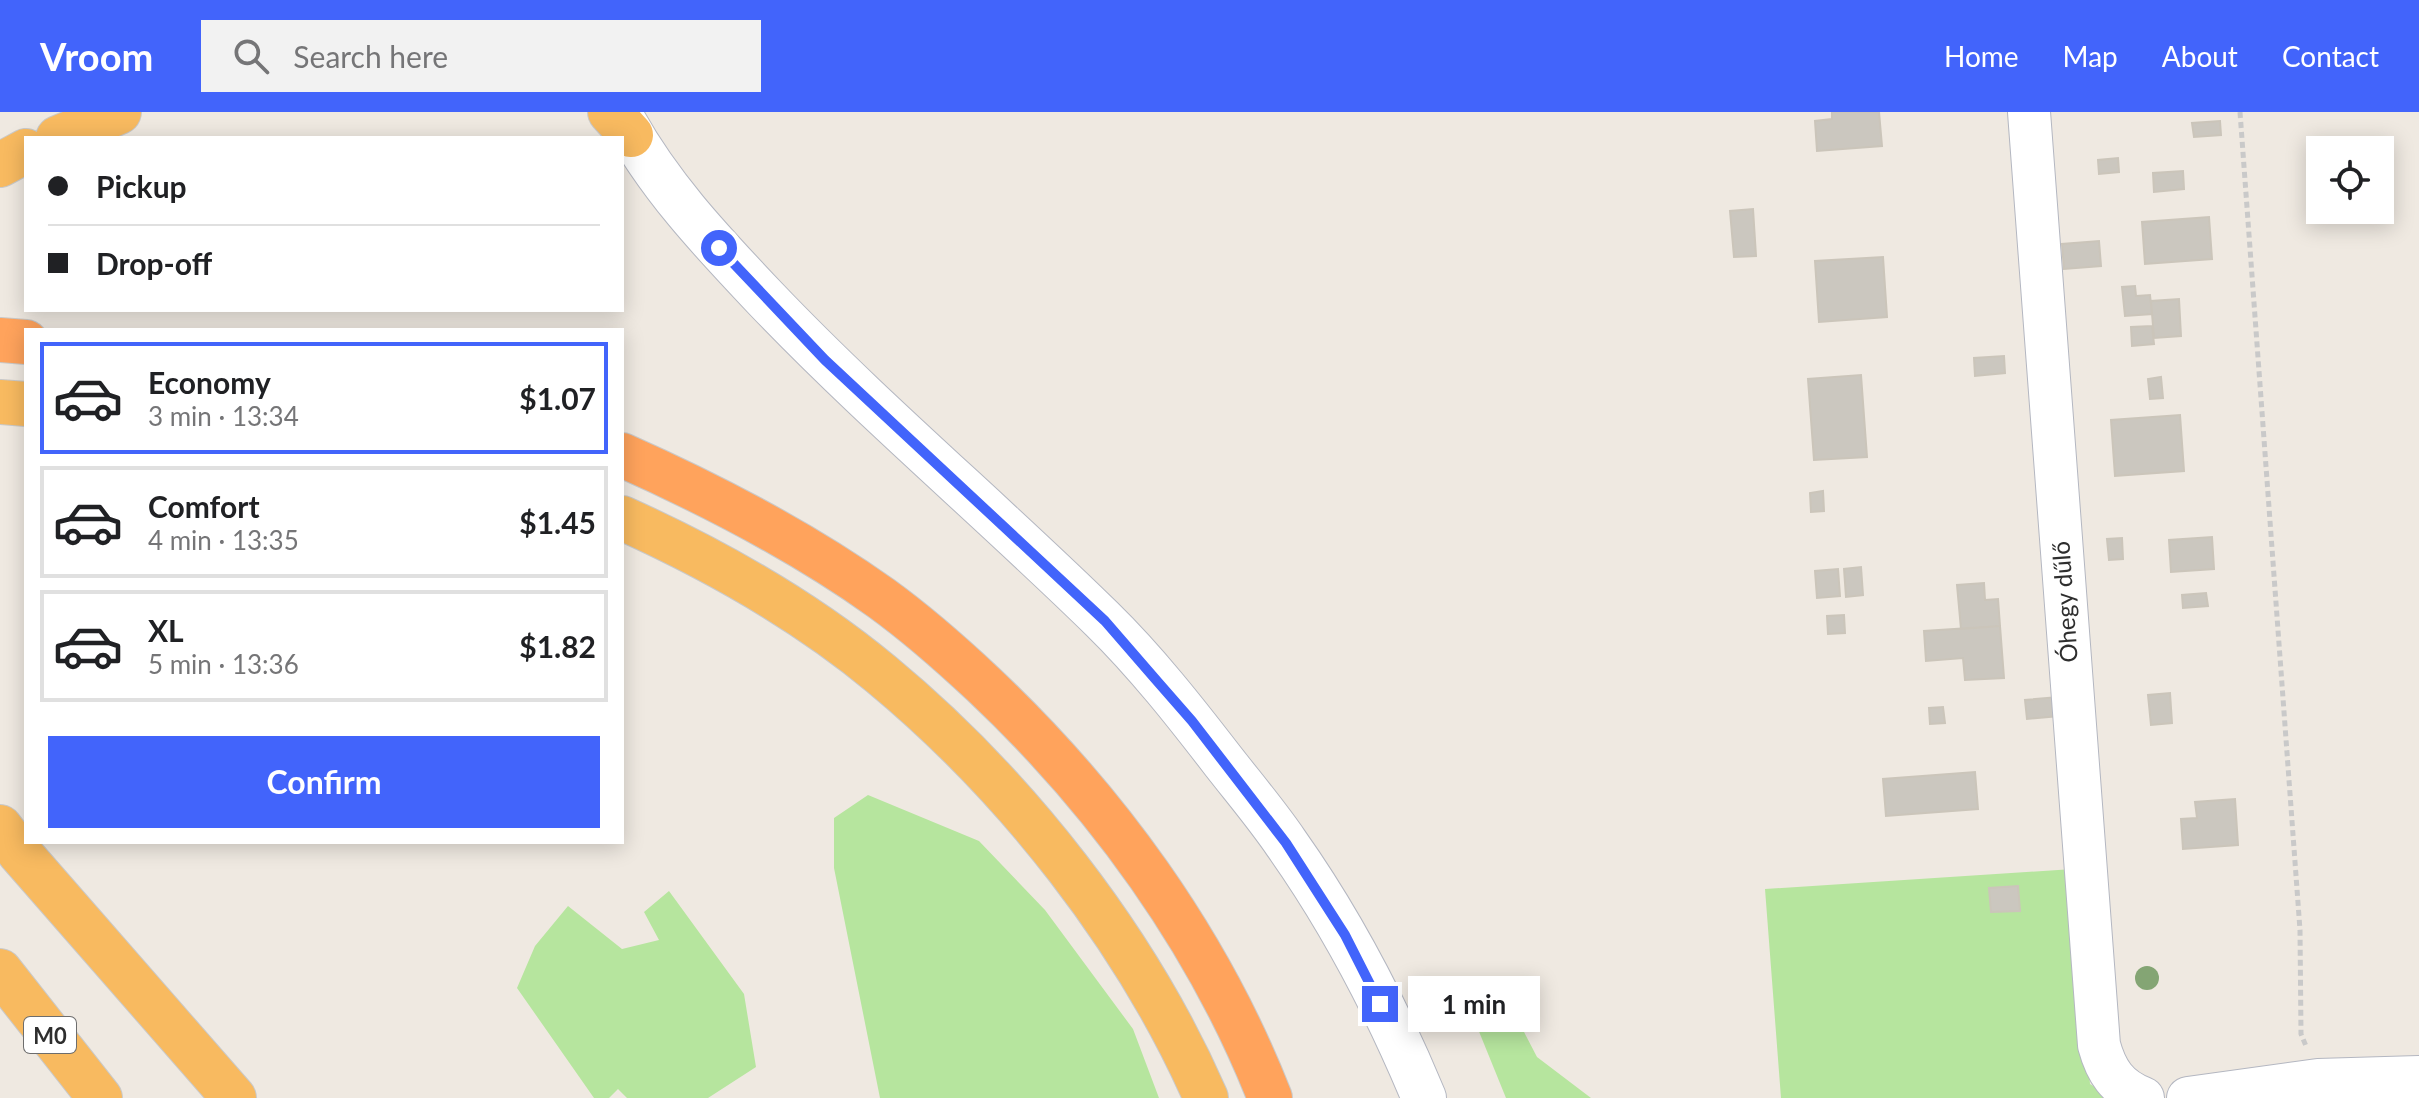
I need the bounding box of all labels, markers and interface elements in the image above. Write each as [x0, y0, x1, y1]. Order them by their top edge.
search box [201, 20, 761, 92]
text: Vroom [40, 33, 153, 79]
icon: search [229, 34, 273, 78]
text: Search here [293, 38, 448, 74]
text: Home [1944, 39, 2019, 73]
text: Map [2063, 39, 2118, 73]
text: About [2162, 39, 2238, 73]
text: Contact [2282, 39, 2379, 73]
map controls [2306, 136, 2394, 224]
button: locate [2306, 136, 2394, 224]
text: Pickup [96, 168, 187, 204]
route start [701, 230, 737, 266]
text: Drop-off [96, 245, 212, 281]
icon: car [52, 362, 124, 434]
text: Economy [148, 364, 271, 400]
text: $1.07 [519, 380, 596, 416]
text: 3 min · 13:34 [148, 400, 299, 432]
icon: car [52, 486, 124, 558]
text: Comfort [148, 488, 260, 524]
text: $1.45 [519, 504, 596, 540]
text: 4 min · 13:35 [148, 524, 299, 556]
street label: Óhegy dűlő [2045, 540, 2083, 664]
icon: car [52, 610, 124, 682]
text: XL [148, 612, 184, 648]
text: $1.82 [519, 628, 596, 664]
text: 5 min · 13:36 [148, 648, 299, 680]
button: Confirm [48, 736, 600, 828]
callout: 1 min [1408, 976, 1540, 1032]
route end [1362, 986, 1398, 1022]
text: 1 min [1442, 988, 1506, 1020]
road number: M0 [24, 1017, 76, 1053]

